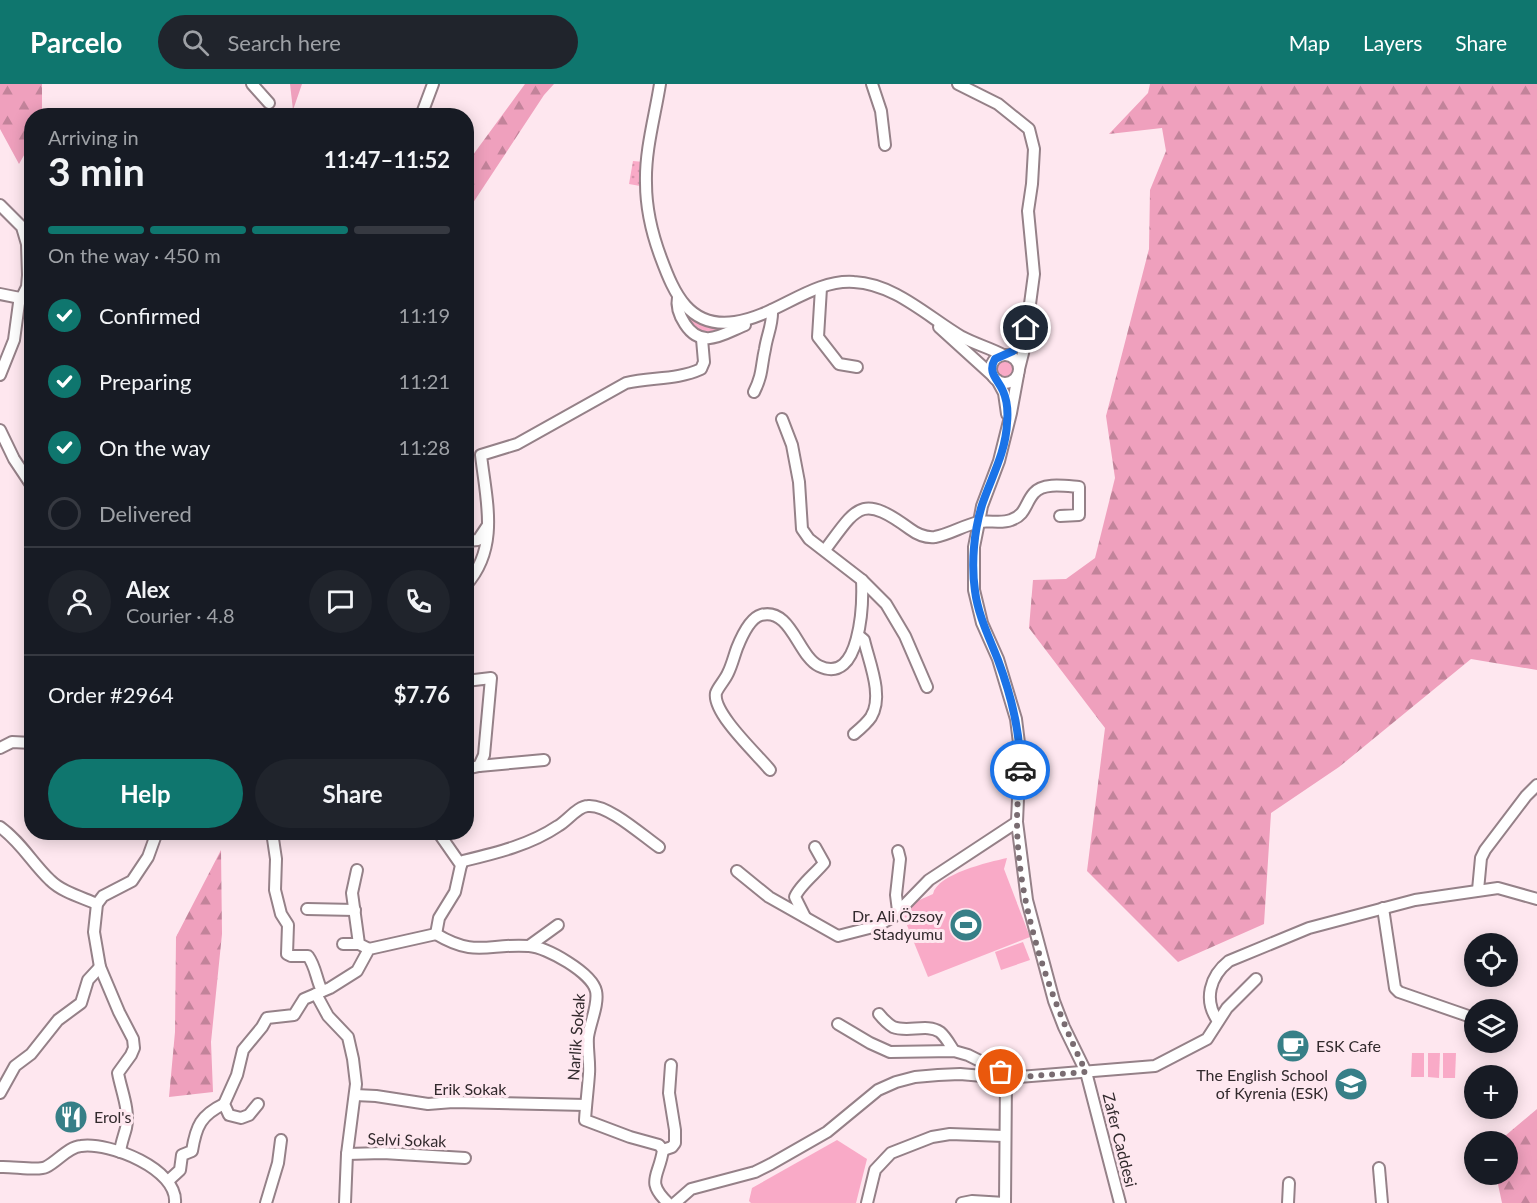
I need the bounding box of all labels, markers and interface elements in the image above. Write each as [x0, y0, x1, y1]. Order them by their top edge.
search box [158, 15, 578, 69]
text: Parcelo [30, 25, 122, 59]
icon: search [179, 26, 212, 59]
text: Search here [227, 29, 341, 56]
text: Map [1289, 30, 1330, 55]
text: Layers [1363, 30, 1422, 55]
text: Share [1455, 30, 1507, 55]
text: Arriving in [48, 125, 139, 149]
text: 11:47–11:52 [324, 146, 450, 173]
text: 3 min [48, 148, 145, 194]
text: On the way · 450 m [48, 243, 221, 267]
icon: check [48, 299, 81, 332]
text: Confirmed [99, 302, 201, 329]
pin [1000, 302, 1051, 353]
text: 11:19 [399, 303, 450, 327]
icon: home [1009, 311, 1042, 344]
icon: check [48, 365, 81, 398]
text: Preparing [99, 368, 191, 395]
text: 11:21 [399, 369, 450, 393]
icon: check [48, 431, 81, 464]
text: On the way [99, 434, 210, 461]
text: 11:28 [399, 435, 450, 459]
text: Delivered [99, 500, 192, 527]
button: person [48, 570, 111, 633]
button: chat [309, 570, 372, 633]
button: phone [387, 570, 450, 633]
text: Alex [126, 576, 170, 603]
text: Courier · 4.8 [126, 603, 235, 627]
text: Order #2964 [48, 681, 174, 708]
text: $7.76 [394, 681, 450, 708]
courier [990, 740, 1050, 800]
icon: car [1004, 754, 1037, 787]
button: Help [48, 759, 243, 828]
button: Share [255, 759, 450, 828]
place label: Dr. Ali Özsoy Stadyumu [852, 906, 944, 943]
sports icon: Dr. Ali Özsoy Stadyumu [948, 907, 984, 943]
map controls [1464, 933, 1518, 1185]
button: locate [1464, 933, 1518, 987]
street label: Narlik Sokak [563, 992, 588, 1081]
button: layers [1464, 999, 1518, 1053]
cafe icon: ESK Cafe [1275, 1028, 1311, 1064]
place label: ESK Cafe [1316, 1036, 1381, 1055]
pin [975, 1046, 1026, 1097]
icon: bag [984, 1055, 1017, 1088]
place label: The English School of Kyrenia (ESK) [1196, 1065, 1328, 1102]
button: + [1464, 1065, 1518, 1119]
school or university icon: The English School of Kyrenia (ESK) [1333, 1066, 1369, 1102]
street label: Erik Sokak [434, 1079, 507, 1098]
street label: Zafer Caddesi [1100, 1091, 1141, 1189]
restaurant icon: Erol's [53, 1099, 89, 1135]
place label: Erol's [94, 1107, 131, 1126]
street label: Selvi Sokak [367, 1129, 448, 1150]
button: − [1464, 1131, 1518, 1185]

